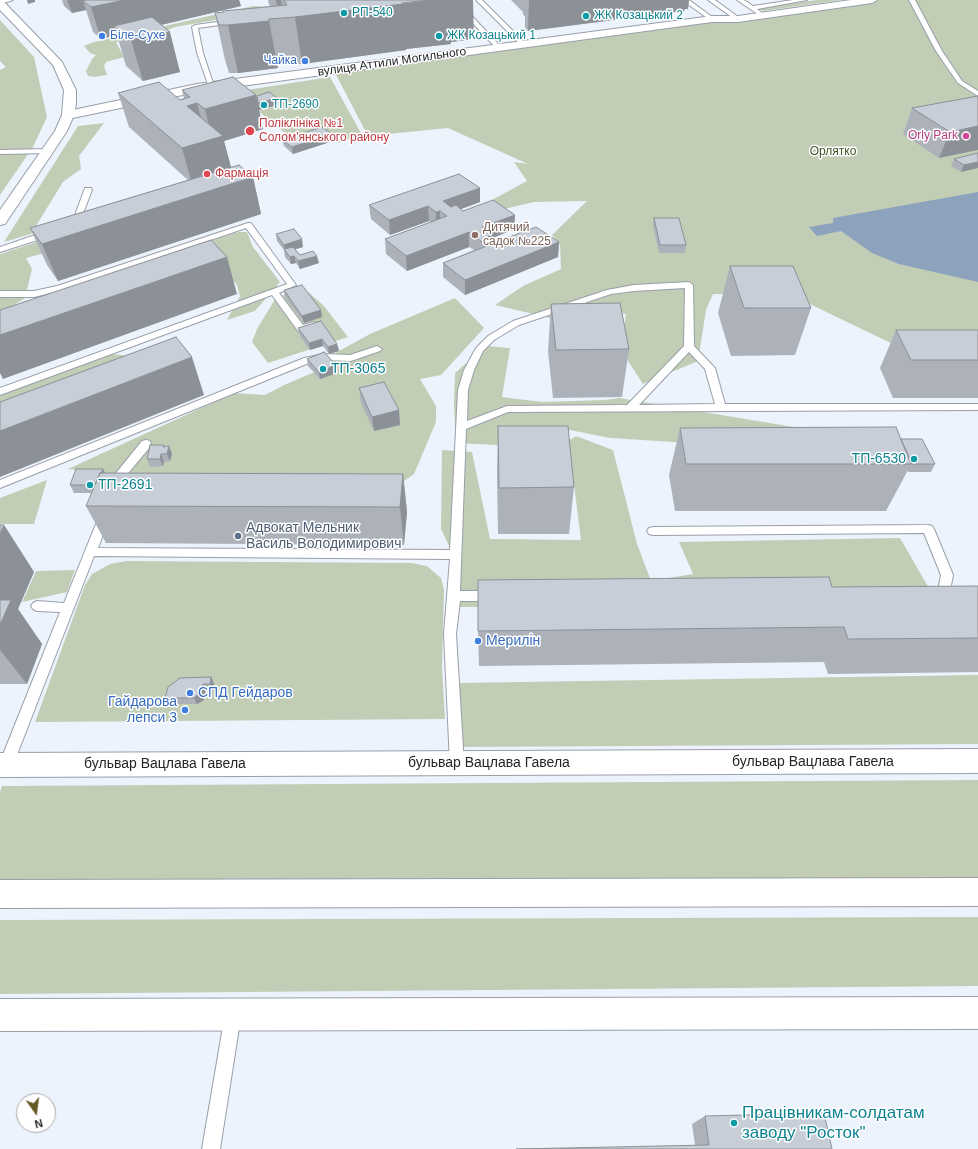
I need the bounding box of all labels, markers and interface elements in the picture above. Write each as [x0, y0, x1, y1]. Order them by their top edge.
place label: РП-540 [352, 6, 393, 20]
marker: РП-540 [339, 8, 349, 18]
place label: ЖК Козацький 2 [594, 9, 683, 23]
marker: ЖК Козацький 2 [581, 11, 591, 21]
place label: Біле-Сухе [110, 29, 165, 43]
place label: ЖК Козацький 1 [447, 29, 536, 43]
marker: Біле-Сухе [97, 31, 107, 41]
marker: ЖК Козацький 1 [434, 31, 444, 41]
street label: вулиця Аттили Могильного [317, 44, 467, 80]
place label: Чайка [263, 54, 297, 68]
marker: Чайка [300, 56, 310, 66]
place label: ТП-2690 [272, 98, 319, 112]
marker: ТП-2690 [259, 100, 269, 110]
place label: Поліклініка №1 Солом'янського району [259, 117, 389, 145]
marker: Поліклініка №1 Солом'янського району [244, 125, 256, 137]
place label: Orly Park [908, 129, 958, 143]
marker: Orly Park [961, 131, 971, 141]
park label: Орлятко [810, 145, 856, 159]
place label: Фармація [215, 167, 268, 181]
marker: Фармація [202, 169, 212, 179]
place label: Дитячий садок №225 [483, 221, 551, 249]
marker: Дитячий садок №225 [470, 230, 480, 240]
place label: ТП-3065 [331, 361, 385, 377]
marker: ТП-3065 [318, 364, 328, 374]
place label: ТП-6530 [852, 451, 906, 467]
marker: ТП-6530 [909, 454, 919, 464]
place label: ТП-2691 [98, 477, 152, 493]
marker: ТП-2691 [85, 480, 95, 490]
place label: Адвокат Мельник Василь Володимирович [246, 520, 401, 552]
marker: Адвокат Мельник Василь Володимирович [233, 531, 243, 541]
place label: Мерилін [486, 633, 540, 649]
marker: Мерилін [473, 636, 483, 646]
place label: СПД Гейдаров [198, 685, 293, 701]
marker: СПД Гейдаров [185, 688, 195, 698]
place label: Гайдарова лепси 3 [108, 694, 177, 726]
marker: Гайдарова лепси 3 [180, 705, 190, 715]
street label: бульвар Вацлава Гавела [732, 754, 894, 770]
street label: бульвар Вацлава Гавела [408, 755, 570, 771]
street label: бульвар Вацлава Гавела [84, 756, 246, 772]
north arrow [16, 1093, 56, 1133]
place label: Працівникам-солдатам заводу "Росток" [742, 1103, 925, 1143]
text: N [33, 1117, 44, 1130]
marker: Працівникам-солдатам заводу "Росток" [729, 1118, 739, 1128]

